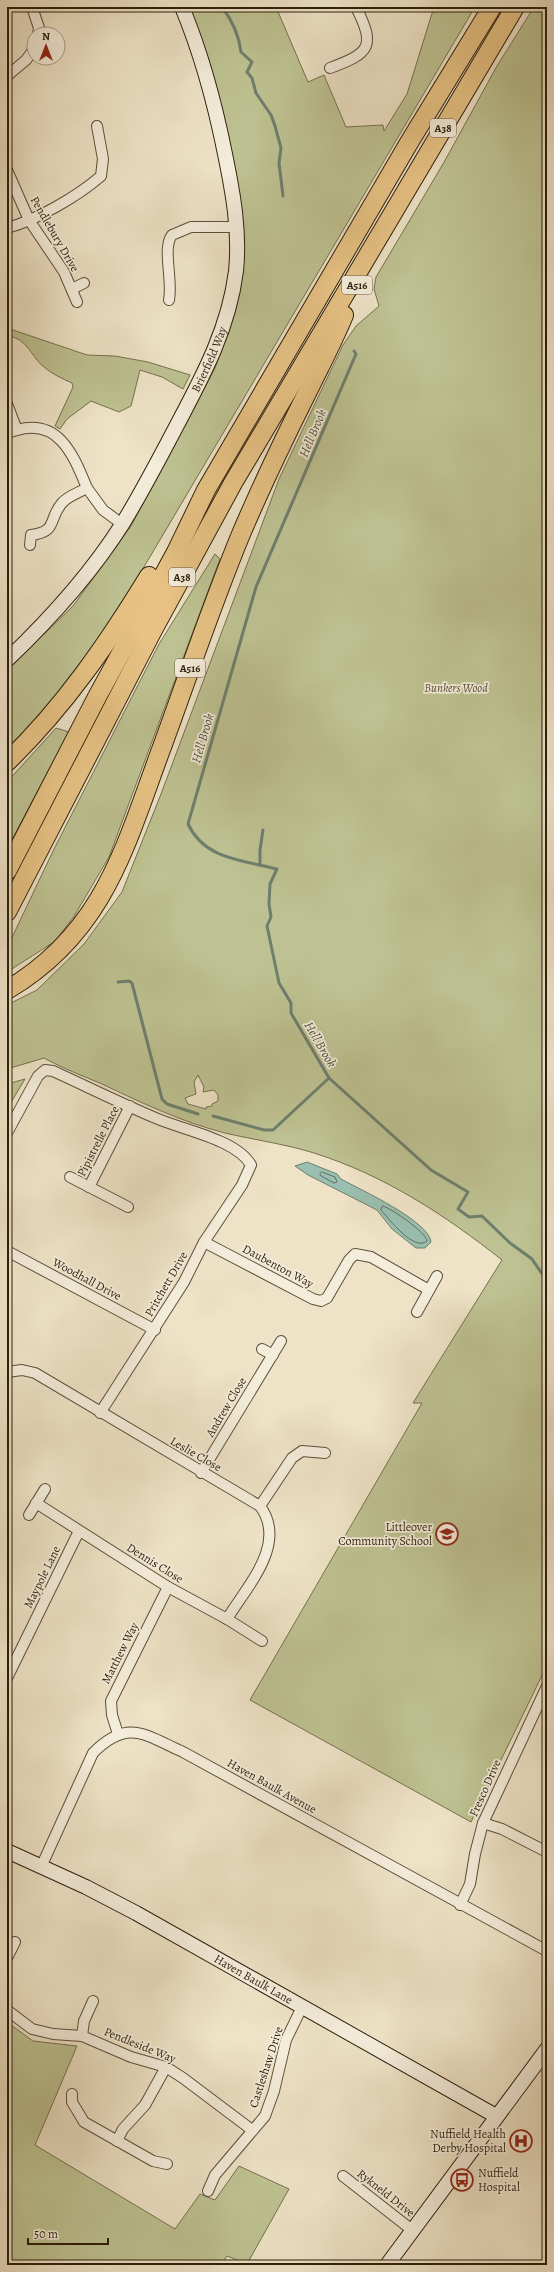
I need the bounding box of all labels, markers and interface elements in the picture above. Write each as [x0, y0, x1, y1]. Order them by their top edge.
north arrow [26, 26, 66, 66]
text: N [42, 29, 50, 44]
road number: A38 [430, 119, 456, 137]
street label: Pendlebury Drive [27, 193, 83, 275]
road number: A516 [342, 276, 372, 294]
street label: Brierfield Way [188, 324, 231, 395]
water label: Hell Brook [295, 406, 330, 460]
road number: A38 [169, 568, 195, 586]
road number: A516 [175, 659, 205, 677]
park label: Bunkers Wood [424, 680, 488, 696]
water label: Hell Brook [187, 711, 218, 765]
water label: Hell Brook [301, 1018, 341, 1071]
street label: Pipistrelle Place [73, 1103, 123, 1179]
street label: Daubenton Way [240, 1241, 317, 1292]
street label: Pritchett Drive [141, 1249, 191, 1319]
street label: Woodhall Drive [49, 1254, 124, 1304]
street label: Andrew Close [201, 1374, 250, 1441]
street label: Leslie Close [167, 1433, 225, 1475]
place label: Littleover Community School [338, 1519, 432, 1549]
school or university icon: Littleover Community School [434, 1521, 460, 1547]
street label: Dennis Close [124, 1539, 186, 1587]
street label: Maypole Lane [20, 1543, 64, 1611]
street label: Matthew Way [98, 1619, 143, 1687]
street label: Haven Baulk Avenue [224, 1755, 320, 1817]
street label: Fresco Drive [465, 1757, 505, 1819]
street label: Haven Baulk Lane [211, 1951, 296, 2008]
street label: Pendleside Way [102, 2023, 179, 2067]
street label: Castleshaw Drive [245, 2024, 287, 2110]
place label: Nuffield Health Derby Hospital [430, 2126, 507, 2156]
hospital icon: Nuffield Health Derby Hospital [508, 2128, 534, 2154]
street label: Rykneld Drive [354, 2165, 418, 2221]
place label: Nuffield Hospital [478, 2165, 520, 2195]
bus stop icon: Nuffield Hospital [449, 2167, 475, 2193]
scale bar [28, 2220, 108, 2246]
text: 50 m [34, 2226, 58, 2242]

